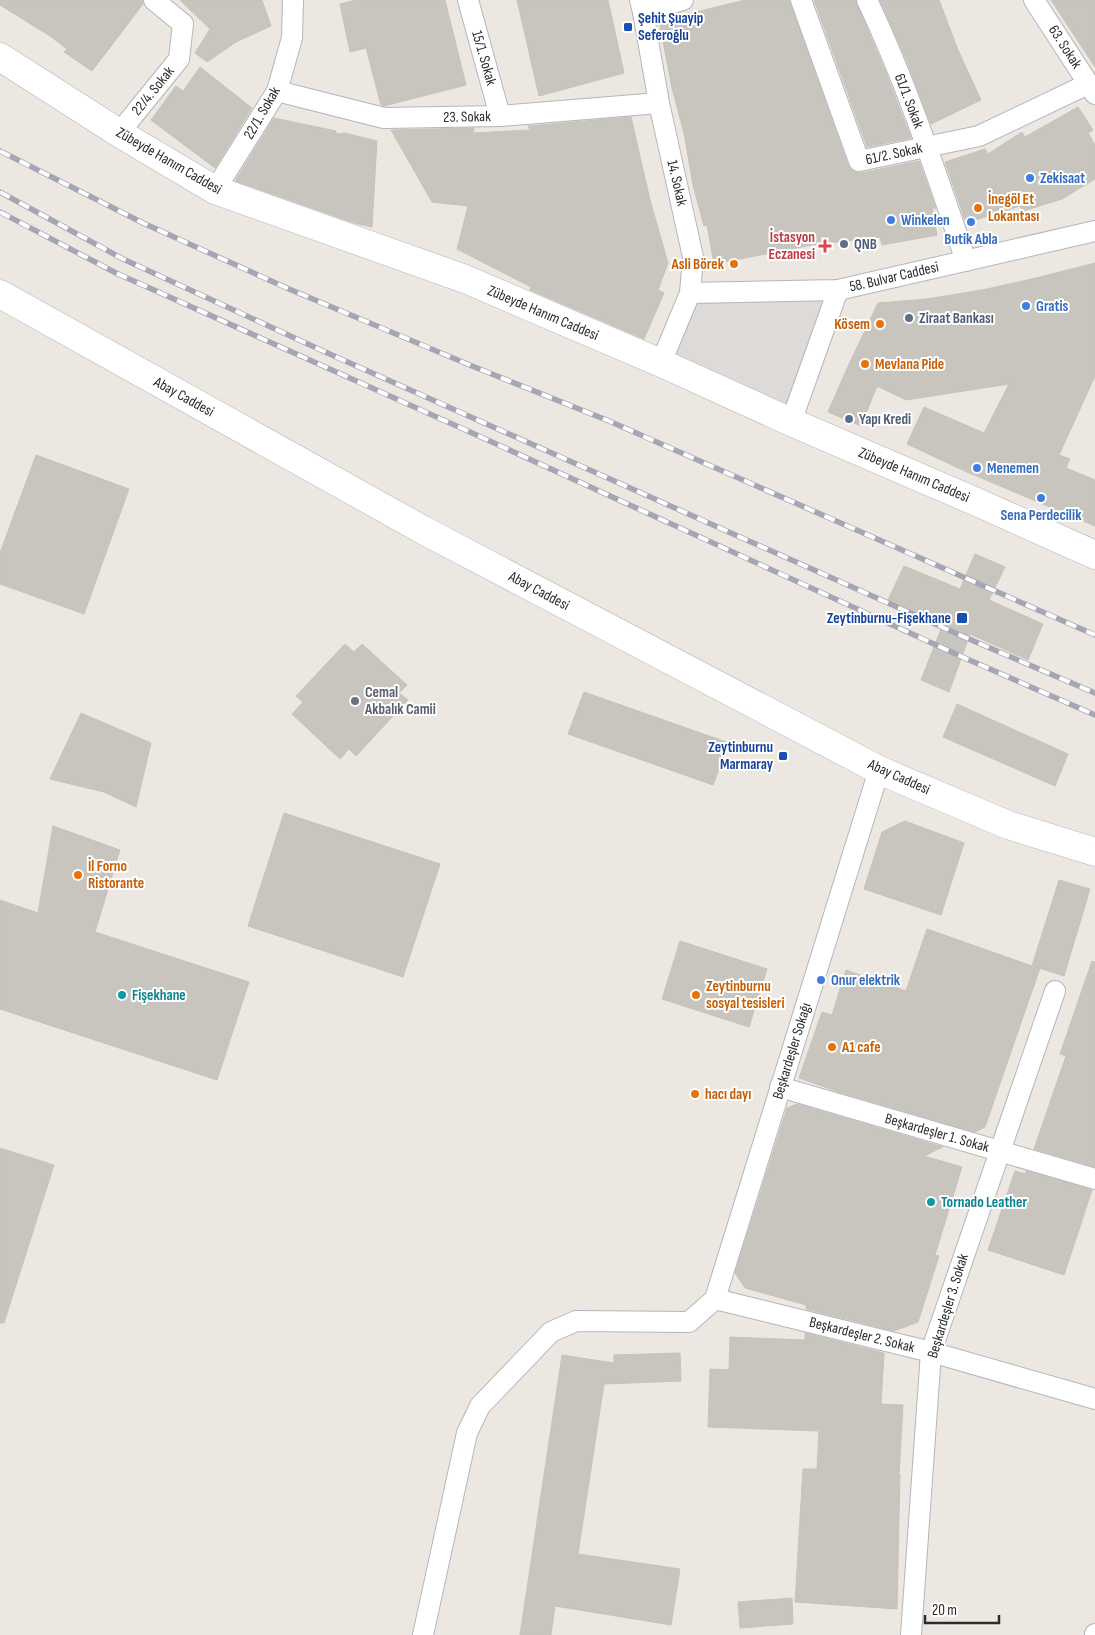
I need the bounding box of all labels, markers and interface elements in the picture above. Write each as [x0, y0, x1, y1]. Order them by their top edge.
place label: Şehit Şuayip Seferoğlu [638, 9, 703, 45]
marker: Şehit Şuayip Seferoğlu [622, 21, 634, 33]
street label: 63. Sokak [1044, 22, 1086, 72]
street label: 15/1. Sokak [467, 28, 501, 88]
street label: 22/4. Sokak [127, 62, 179, 119]
street label: 61/1. Sokak [890, 71, 928, 131]
street label: 22/1. Sokak [239, 83, 285, 143]
street label: 23. Sokak [443, 107, 491, 127]
street label: Zübeyde Hanım Caddesi [113, 123, 225, 199]
street label: 61/2. Sokak [864, 139, 924, 169]
street label: 14. Sokak [662, 158, 692, 208]
place label: Zekisaat [1040, 169, 1085, 188]
marker: Zekisaat [1024, 172, 1036, 184]
place label: İnegöl Et Lokantası [988, 190, 1039, 226]
marker: İnegöl Et Lokantası [972, 202, 984, 214]
place label: Winkelen [901, 211, 950, 230]
marker: Winkelen [885, 214, 897, 226]
marker: Butik Abla [965, 216, 977, 228]
place label: İstasyon Eczanesi [769, 228, 815, 264]
place label: Butik Abla [944, 230, 998, 249]
place label: QNB [854, 235, 877, 254]
marker: QNB [838, 238, 850, 250]
marker: İstasyon Eczanesi [819, 240, 831, 252]
place label: Asli Börek [671, 255, 725, 274]
street label: 58. Bulvar Caddesi [848, 257, 941, 296]
marker: Asli Börek [728, 258, 740, 270]
street label: Zübeyde Hanım Caddesi [485, 281, 602, 345]
place label: Gratis [1036, 297, 1068, 316]
marker: Gratis [1020, 300, 1032, 312]
place label: Ziraat Bankası [919, 309, 994, 328]
marker: Ziraat Bankası [903, 312, 915, 324]
place label: Kösem [834, 315, 870, 334]
marker: Kösem [874, 318, 886, 330]
place label: Mevlana Pide [875, 355, 944, 374]
marker: Mevlana Pide [859, 358, 871, 370]
street label: Abay Caddesi [150, 372, 218, 421]
place label: Yapı Kredi [859, 410, 911, 429]
marker: Yapı Kredi [843, 413, 855, 425]
street label: Zübeyde Hanım Caddesi [856, 443, 973, 507]
place label: Menemen [987, 459, 1039, 478]
marker: Menemen [971, 462, 983, 474]
marker: Sena Perdecilik [1035, 492, 1047, 504]
place label: Sena Perdecilik [1001, 506, 1082, 525]
street label: Abay Caddesi [504, 567, 573, 615]
place label: Zeytinburnu-Fişekhane [827, 609, 951, 628]
marker: Zeytinburnu-Fişekhane [955, 611, 969, 625]
place label: Cemal Akbalık Camii [364, 683, 436, 719]
marker: Cemal Akbalık Camii [349, 695, 361, 707]
place label: Zeytinburnu Marmaray [708, 738, 774, 774]
marker: Zeytinburnu Marmaray [777, 750, 789, 762]
street label: Abay Caddesi [864, 754, 933, 799]
place label: İl Forno Ristorante [88, 857, 144, 893]
marker: İl Forno Ristorante [72, 869, 84, 881]
place label: Onur elektrik [831, 971, 901, 990]
marker: Onur elektrik [815, 974, 827, 986]
place label: Zeytinburnu sosyal tesisleri [706, 977, 785, 1013]
place label: Fişekhane [132, 986, 186, 1005]
marker: Fişekhane [116, 989, 128, 1001]
marker: Zeytinburnu sosyal tesisleri [690, 989, 702, 1001]
street label: Beşkardeşler Sokağı [768, 1001, 816, 1101]
place label: A1 cafe [841, 1038, 881, 1057]
marker: A1 cafe [826, 1041, 838, 1053]
place label: hacı dayı [705, 1085, 751, 1104]
marker: hacı dayı [689, 1088, 701, 1100]
street label: Beşkardeşler 1. Sokak [883, 1109, 992, 1157]
place label: Tornado Leather [941, 1193, 1027, 1212]
marker: Tornado Leather [925, 1196, 937, 1208]
street label: Beşkardeşler 3. Sokak [923, 1251, 973, 1361]
street label: Beşkardeşler 2. Sokak [807, 1313, 917, 1357]
scale bar [925, 1592, 999, 1624]
text: 20 m [932, 1601, 957, 1620]

